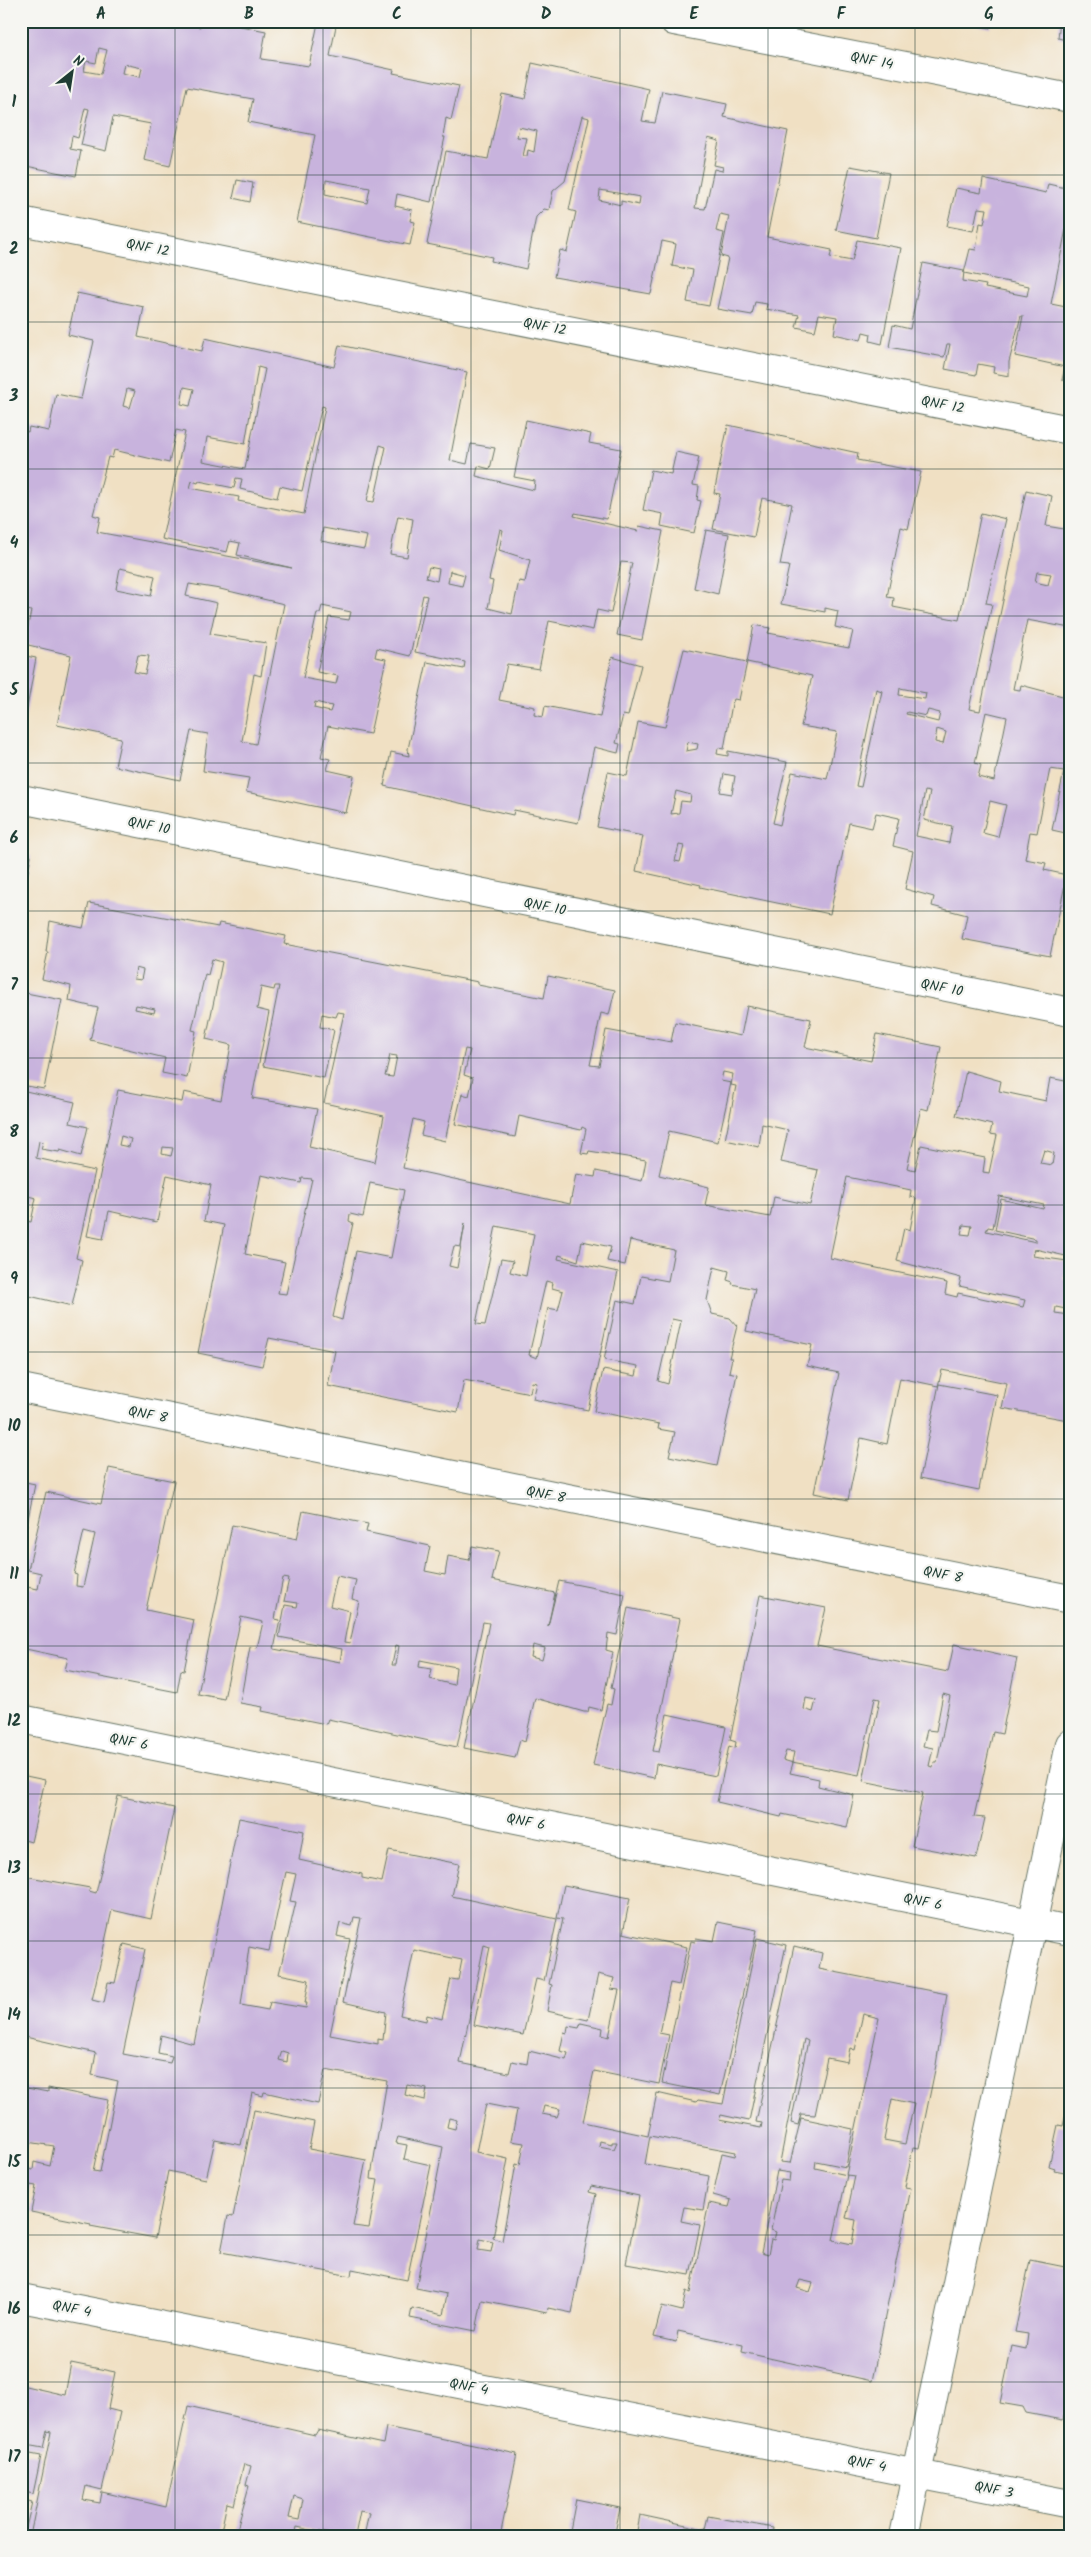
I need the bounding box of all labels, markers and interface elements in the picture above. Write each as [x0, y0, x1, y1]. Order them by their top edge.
text: A [96, 2, 106, 27]
text: B [244, 2, 254, 27]
text: C [392, 2, 402, 27]
text: D [541, 2, 552, 27]
text: E [690, 2, 700, 27]
text: F [837, 2, 847, 27]
text: G [984, 2, 994, 27]
street label: QNF 14 [848, 46, 896, 76]
north arrow [48, 48, 98, 98]
text: N [69, 50, 87, 73]
text: 1 [12, 90, 17, 115]
street label: QNF 12 [124, 233, 171, 263]
text: 2 [9, 237, 19, 262]
street label: QNF 12 [521, 312, 568, 342]
text: 3 [9, 384, 19, 409]
street label: QNF 12 [919, 390, 966, 420]
text: 4 [10, 531, 19, 556]
text: 5 [9, 678, 20, 703]
street label: QNF 10 [126, 811, 172, 841]
text: 6 [10, 826, 19, 851]
street label: QNF 10 [522, 892, 568, 922]
text: 7 [10, 973, 18, 998]
street label: QNF 10 [919, 973, 965, 1003]
text: 8 [9, 1120, 19, 1145]
text: 9 [10, 1267, 18, 1292]
street label: QNF 8 [126, 1400, 170, 1430]
text: 10 [7, 1414, 21, 1439]
street label: QNF 8 [524, 1480, 568, 1510]
street label: QNF 8 [921, 1560, 965, 1590]
text: 11 [9, 1562, 19, 1587]
text: 12 [7, 1709, 21, 1734]
street label: QNF 6 [107, 1727, 150, 1757]
street label: QNF 6 [504, 1807, 547, 1837]
text: 13 [7, 1856, 21, 1881]
street label: QNF 6 [901, 1887, 944, 1917]
text: 14 [7, 2003, 21, 2028]
text: 15 [8, 2150, 22, 2175]
street label: QNF 4 [51, 2294, 93, 2324]
text: 16 [7, 2297, 21, 2322]
street label: QNF 4 [448, 2372, 490, 2402]
text: 17 [8, 2445, 21, 2470]
street label: QNF 4 [846, 2449, 888, 2479]
street label: QNF 3 [972, 2475, 1015, 2505]

